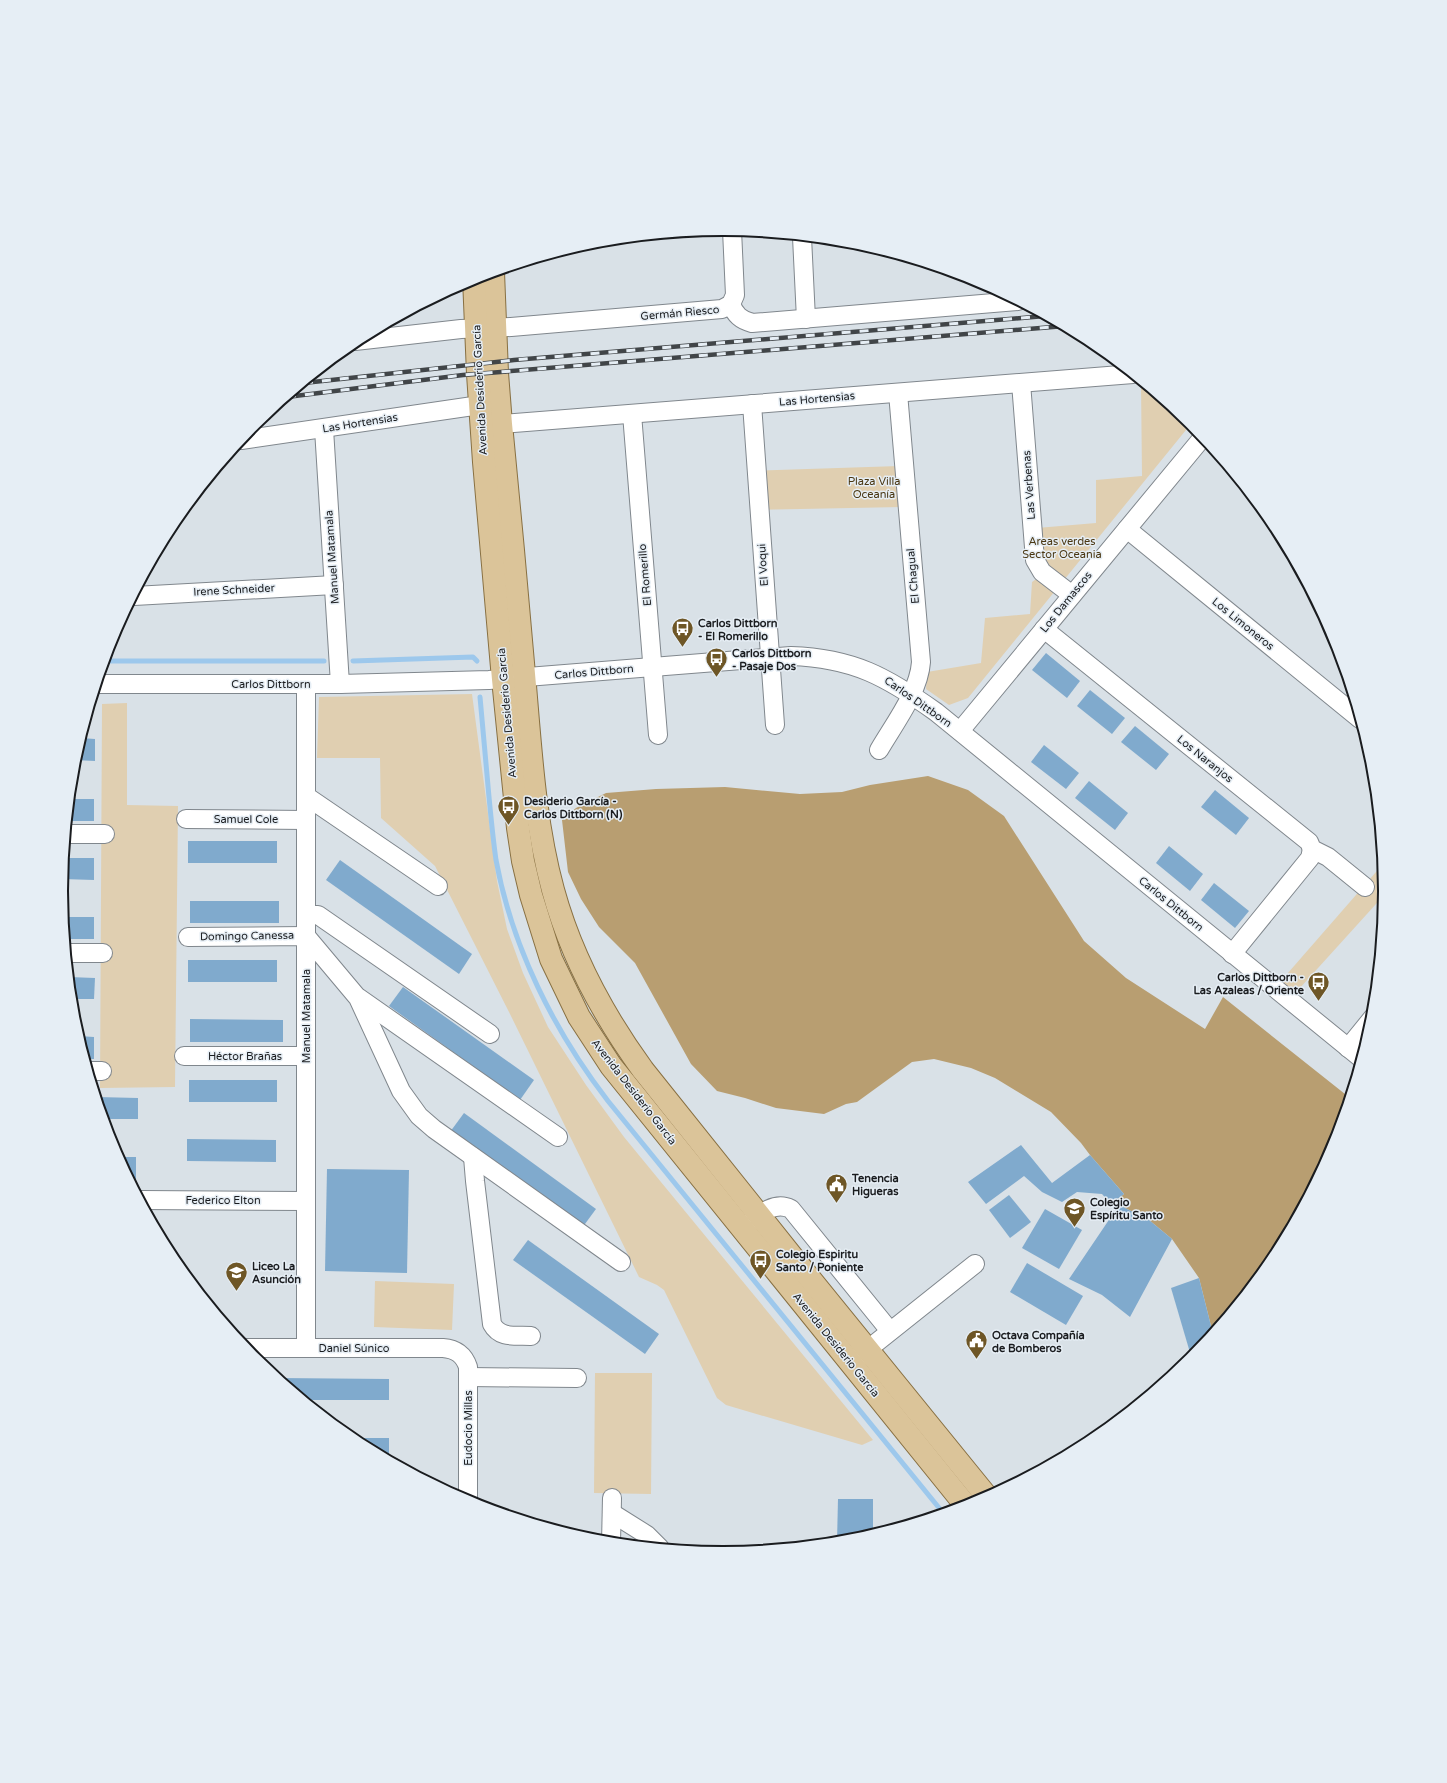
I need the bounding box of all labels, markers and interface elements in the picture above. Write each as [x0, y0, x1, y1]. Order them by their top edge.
street label: Germán Riesco [640, 303, 720, 323]
street label: Avenida Desiderio García [470, 324, 490, 456]
street label: Las Hortensias [778, 389, 856, 409]
street label: Las Hortensias [321, 411, 399, 435]
street label: Las Verbenas [1020, 450, 1038, 520]
park label: Plaza Villa Oceanía [848, 475, 900, 501]
street label: Manuel Matamala [322, 510, 342, 604]
park label: Areas verdes Sector Oceania [1022, 535, 1102, 561]
street label: El Romerillo [636, 543, 654, 607]
street label: El Voqui [755, 543, 771, 587]
street label: El Chagual [904, 548, 922, 604]
street label: Los Damascos [1037, 569, 1095, 635]
street label: Irene Schneider [193, 581, 276, 599]
street label: Los Limoneros [1209, 595, 1277, 653]
bus stop icon: Carlos Dittborn - El Romerillo [670, 616, 696, 649]
place label: Carlos Dittborn - El Romerillo [698, 617, 778, 643]
bus stop icon: Carlos Dittborn - Pasaje Dos [703, 646, 729, 679]
street label: Avenida Desiderio García [495, 647, 519, 779]
place label: Carlos Dittborn - Pasaje Dos [732, 647, 812, 674]
street label: Carlos Dittborn [554, 662, 634, 682]
street label: Carlos Dittborn [882, 674, 954, 730]
street label: Carlos Dittborn [231, 678, 311, 691]
street label: Los Naranjos [1174, 733, 1236, 785]
bus stop icon: Desiderio García - Carlos Dittborn (N) [495, 794, 521, 827]
place label: Desiderio García - Carlos Dittborn (N) [524, 795, 623, 821]
street label: Samuel Cole [214, 813, 278, 826]
street label: Carlos Dittborn [1136, 874, 1206, 934]
street label: Domingo Canessa [200, 929, 294, 943]
street label: Manuel Matamala [300, 969, 313, 1063]
bus stop icon: Carlos Dittborn - Las Azaleas / Oriente [1306, 970, 1332, 1003]
place label: Carlos Dittborn - Las Azaleas / Oriente [1194, 971, 1305, 997]
street label: Avenida Desiderio García [589, 1037, 679, 1147]
street label: Héctor Brañas [208, 1050, 282, 1063]
public building icon: Tenencia Higueras [824, 1171, 850, 1204]
place label: Tenencia Higueras [851, 1172, 899, 1199]
street label: Federico Elton [185, 1194, 261, 1207]
school or university icon: Colegio Espíritu Santo [1062, 1195, 1088, 1228]
place label: Colegio Espíritu Santo [1090, 1196, 1163, 1223]
bus stop icon: Colegio Espiritu Santo / Poniente [747, 1247, 773, 1280]
place label: Colegio Espiritu Santo / Poniente [776, 1248, 864, 1274]
school or university icon: Liceo La Asunción [224, 1259, 250, 1292]
place label: Liceo La Asunción [252, 1260, 301, 1286]
street label: Avenida Desiderio García [790, 1290, 882, 1400]
public building icon: Octava Compañía de Bomberos [963, 1328, 989, 1361]
place label: Octava Compañía de Bomberos [992, 1329, 1085, 1355]
street label: Daniel Súnico [319, 1342, 390, 1355]
street label: Eudocio Millas [462, 1390, 475, 1466]

